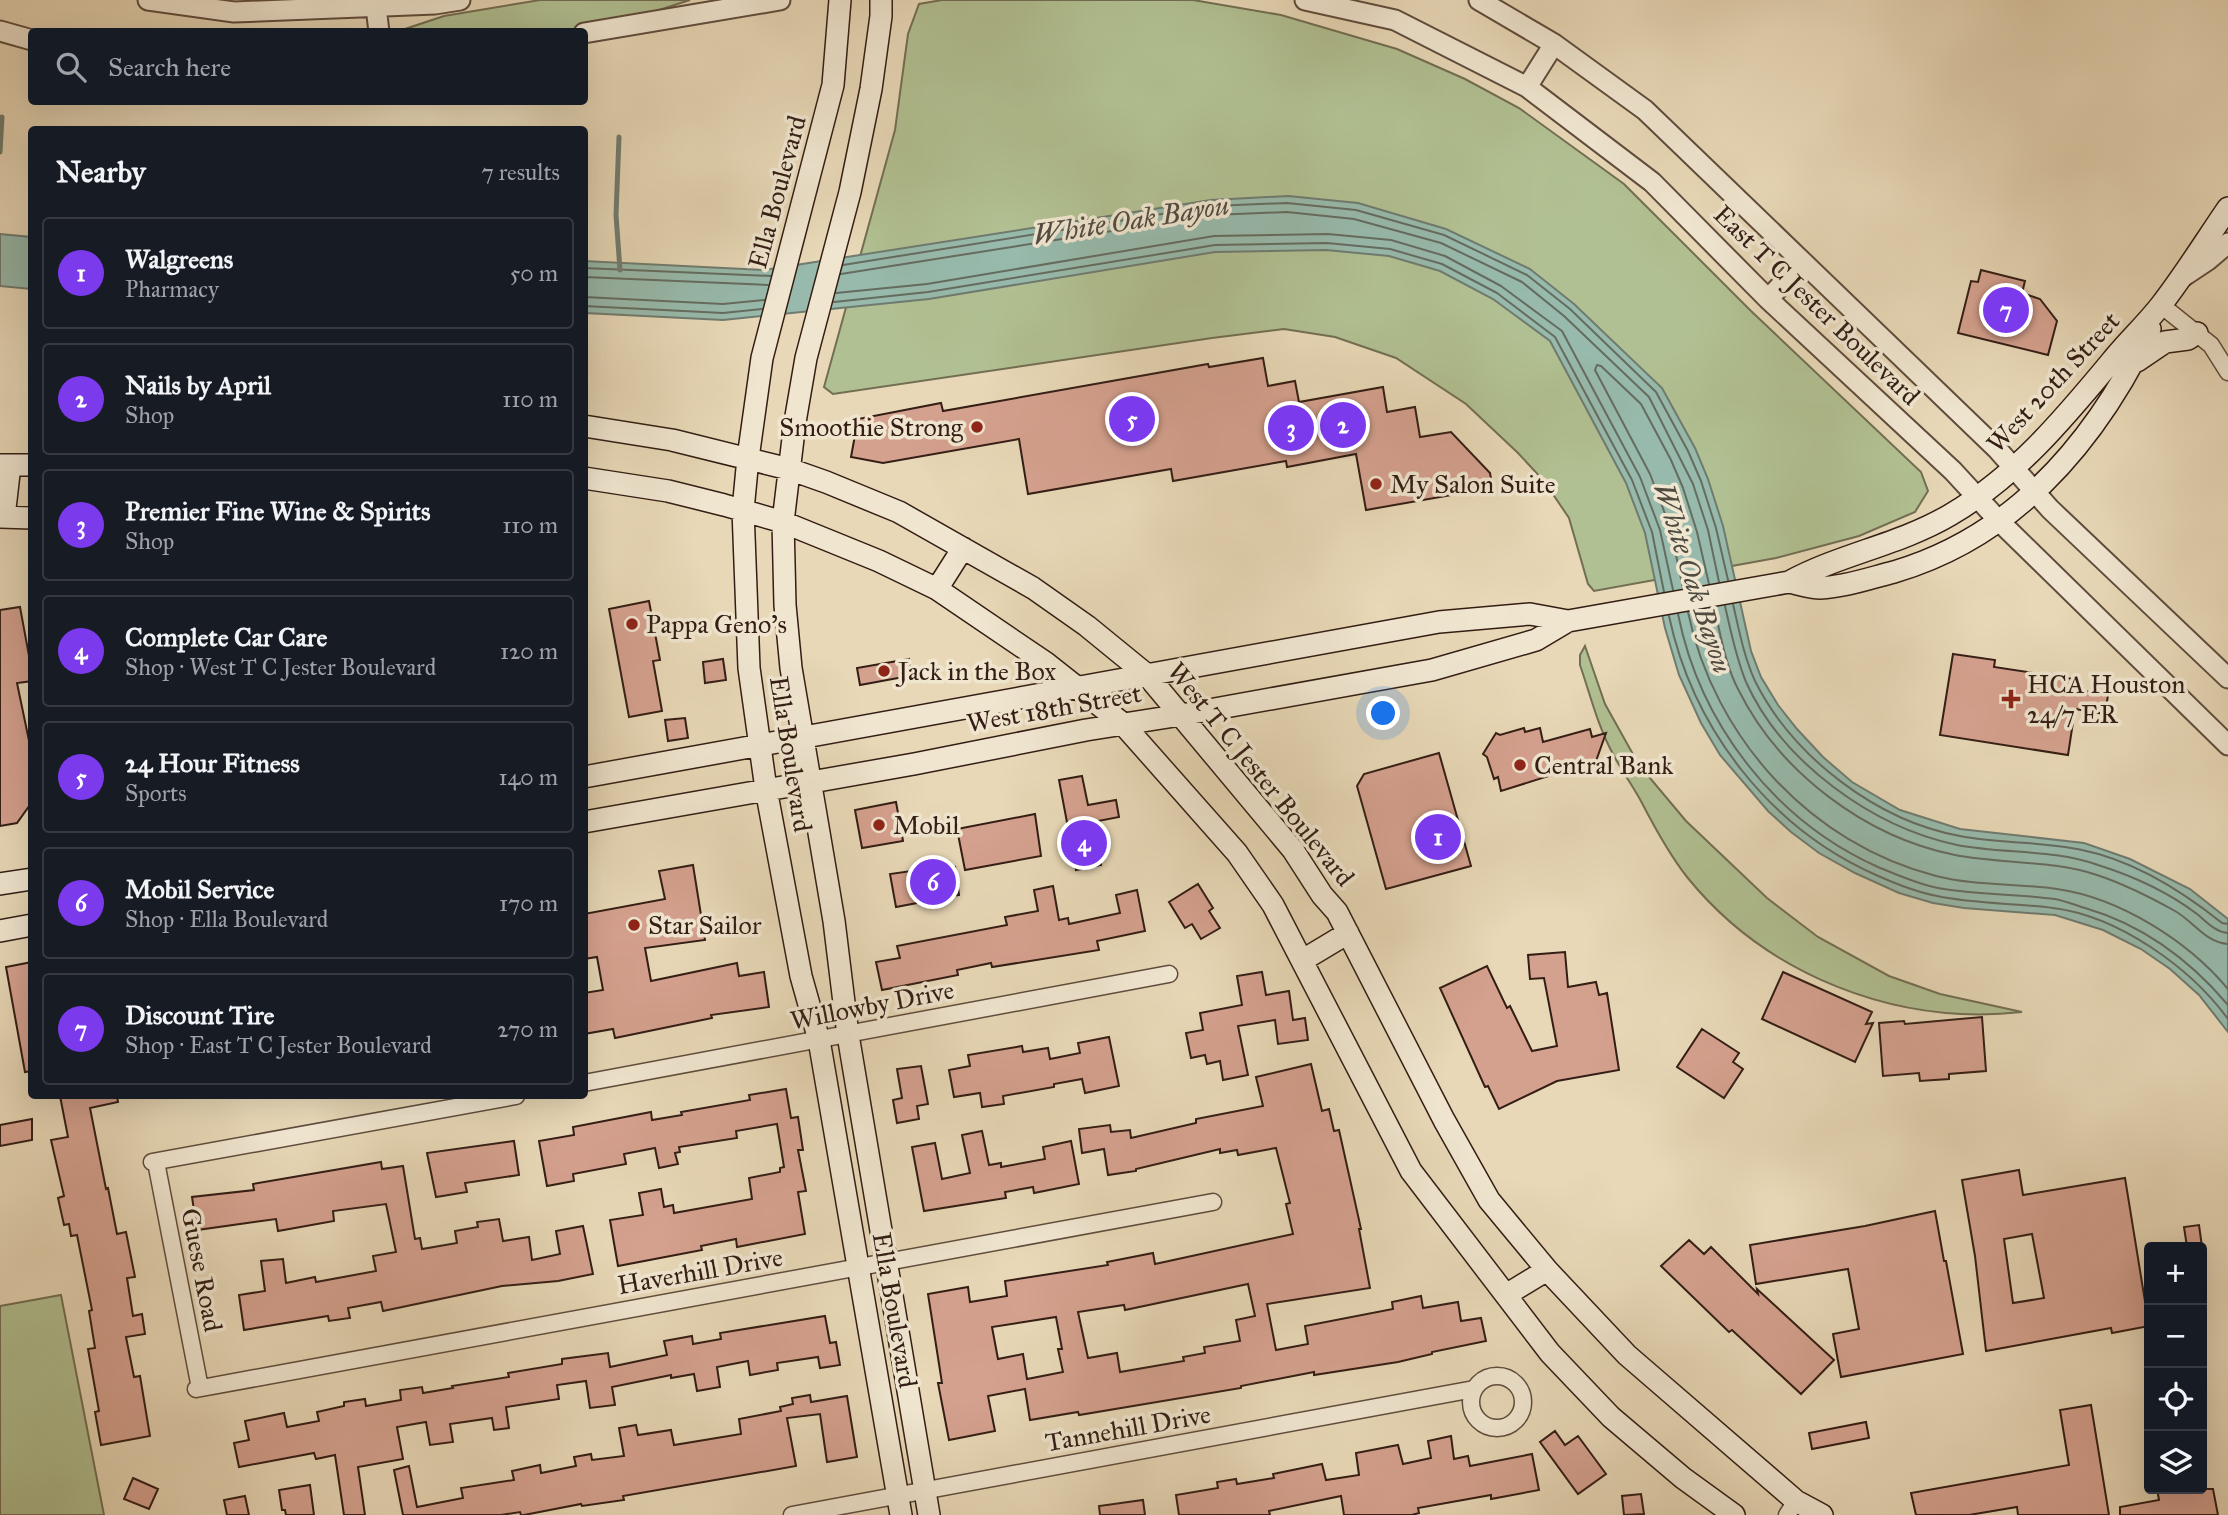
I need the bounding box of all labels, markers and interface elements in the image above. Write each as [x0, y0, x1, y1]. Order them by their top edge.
search box [28, 28, 588, 105]
icon: search [52, 48, 90, 86]
text: Search here [108, 51, 231, 83]
street label: Ella Boulevard [741, 112, 813, 272]
text: Nearby [56, 154, 146, 190]
text: 7 results [481, 158, 560, 186]
water label: White Oak Bayou [1031, 187, 1231, 253]
street label: East T C Jester Boulevard [1707, 198, 1927, 412]
text: Walgreens [125, 243, 233, 275]
text: 1 [76, 259, 86, 287]
text: 50 m [510, 259, 558, 287]
text: Pharmacy [125, 275, 219, 303]
pin: 7 [1983, 284, 2029, 336]
street label: West 20th Street [1980, 305, 2126, 459]
text: Nails by April [125, 369, 271, 401]
text: 2 [75, 385, 87, 413]
text: 110 m [502, 385, 558, 413]
pin: 5 [1109, 393, 1155, 445]
pin: 2 [1320, 399, 1366, 451]
text: Shop [125, 401, 174, 429]
pin: 3 [1268, 402, 1314, 454]
place label: Smoothie Strong [779, 411, 964, 443]
marker: Smoothie Strong [969, 419, 985, 435]
place label: My Salon Suite [1390, 468, 1556, 500]
marker: My Salon Suite [1368, 476, 1384, 492]
water label: White Oak Bayou [1646, 478, 1740, 678]
text: Premier Fine Wine & Spirits [125, 495, 430, 527]
text: 3 [76, 511, 86, 539]
text: 110 m [502, 511, 558, 539]
text: Shop [125, 527, 174, 555]
place label: Pappa Geno's [646, 608, 787, 640]
marker: Pappa Geno's [624, 616, 640, 632]
text: Complete Car Care [125, 621, 327, 653]
text: 4 [75, 637, 87, 665]
text: 120 m [500, 637, 558, 665]
text: Shop · West T C Jester Boulevard [125, 653, 436, 681]
place label: Jack in the Box [895, 655, 1057, 687]
street label: West T C Jester Boulevard [1161, 655, 1361, 893]
marker: Jack in the Box [876, 663, 892, 679]
place label: HCA Houston 24/7 ER [2027, 668, 2185, 730]
street label: Ella Boulevard [763, 674, 819, 834]
street label: West 18th Street [964, 677, 1144, 739]
marker: HCA Houston 24/7 ER [2001, 689, 2021, 709]
your location [1366, 696, 1400, 730]
text: 24 Hour Fitness [125, 747, 300, 779]
place label: Central Bank [1534, 749, 1674, 781]
marker: Central Bank [1512, 757, 1528, 773]
text: 5 [76, 763, 86, 791]
text: 140 m [498, 763, 558, 791]
text: Sports [125, 779, 187, 807]
place label: Mobil [893, 809, 960, 841]
pin: 1 [1415, 811, 1461, 863]
marker: Mobil [871, 817, 887, 833]
pin: 4 [1061, 817, 1107, 869]
pin: 6 [910, 856, 956, 908]
text: Mobil Service [125, 873, 274, 905]
text: 6 [75, 889, 87, 917]
text: 170 m [499, 889, 558, 917]
text: Shop · Ella Boulevard [125, 905, 328, 933]
place label: Star Sailor [648, 909, 762, 941]
marker: Star Sailor [626, 917, 642, 933]
street label: Willowby Drive [787, 973, 957, 1037]
text: Discount Tire [125, 999, 274, 1031]
text: 7 [75, 1015, 87, 1043]
text: 270 m [497, 1015, 558, 1043]
text: Shop · East T C Jester Boulevard [125, 1031, 432, 1059]
street label: Guese Road [174, 1206, 230, 1334]
street label: Ella Boulevard [866, 1230, 924, 1390]
street label: Haverhill Drive [615, 1241, 785, 1301]
map controls [2144, 1242, 2207, 1494]
button: + [2144, 1242, 2207, 1305]
button: − [2144, 1305, 2207, 1368]
button: locate [2144, 1368, 2207, 1431]
street label: Tannehill Drive [1043, 1398, 1213, 1458]
button: layers [2144, 1431, 2207, 1494]

